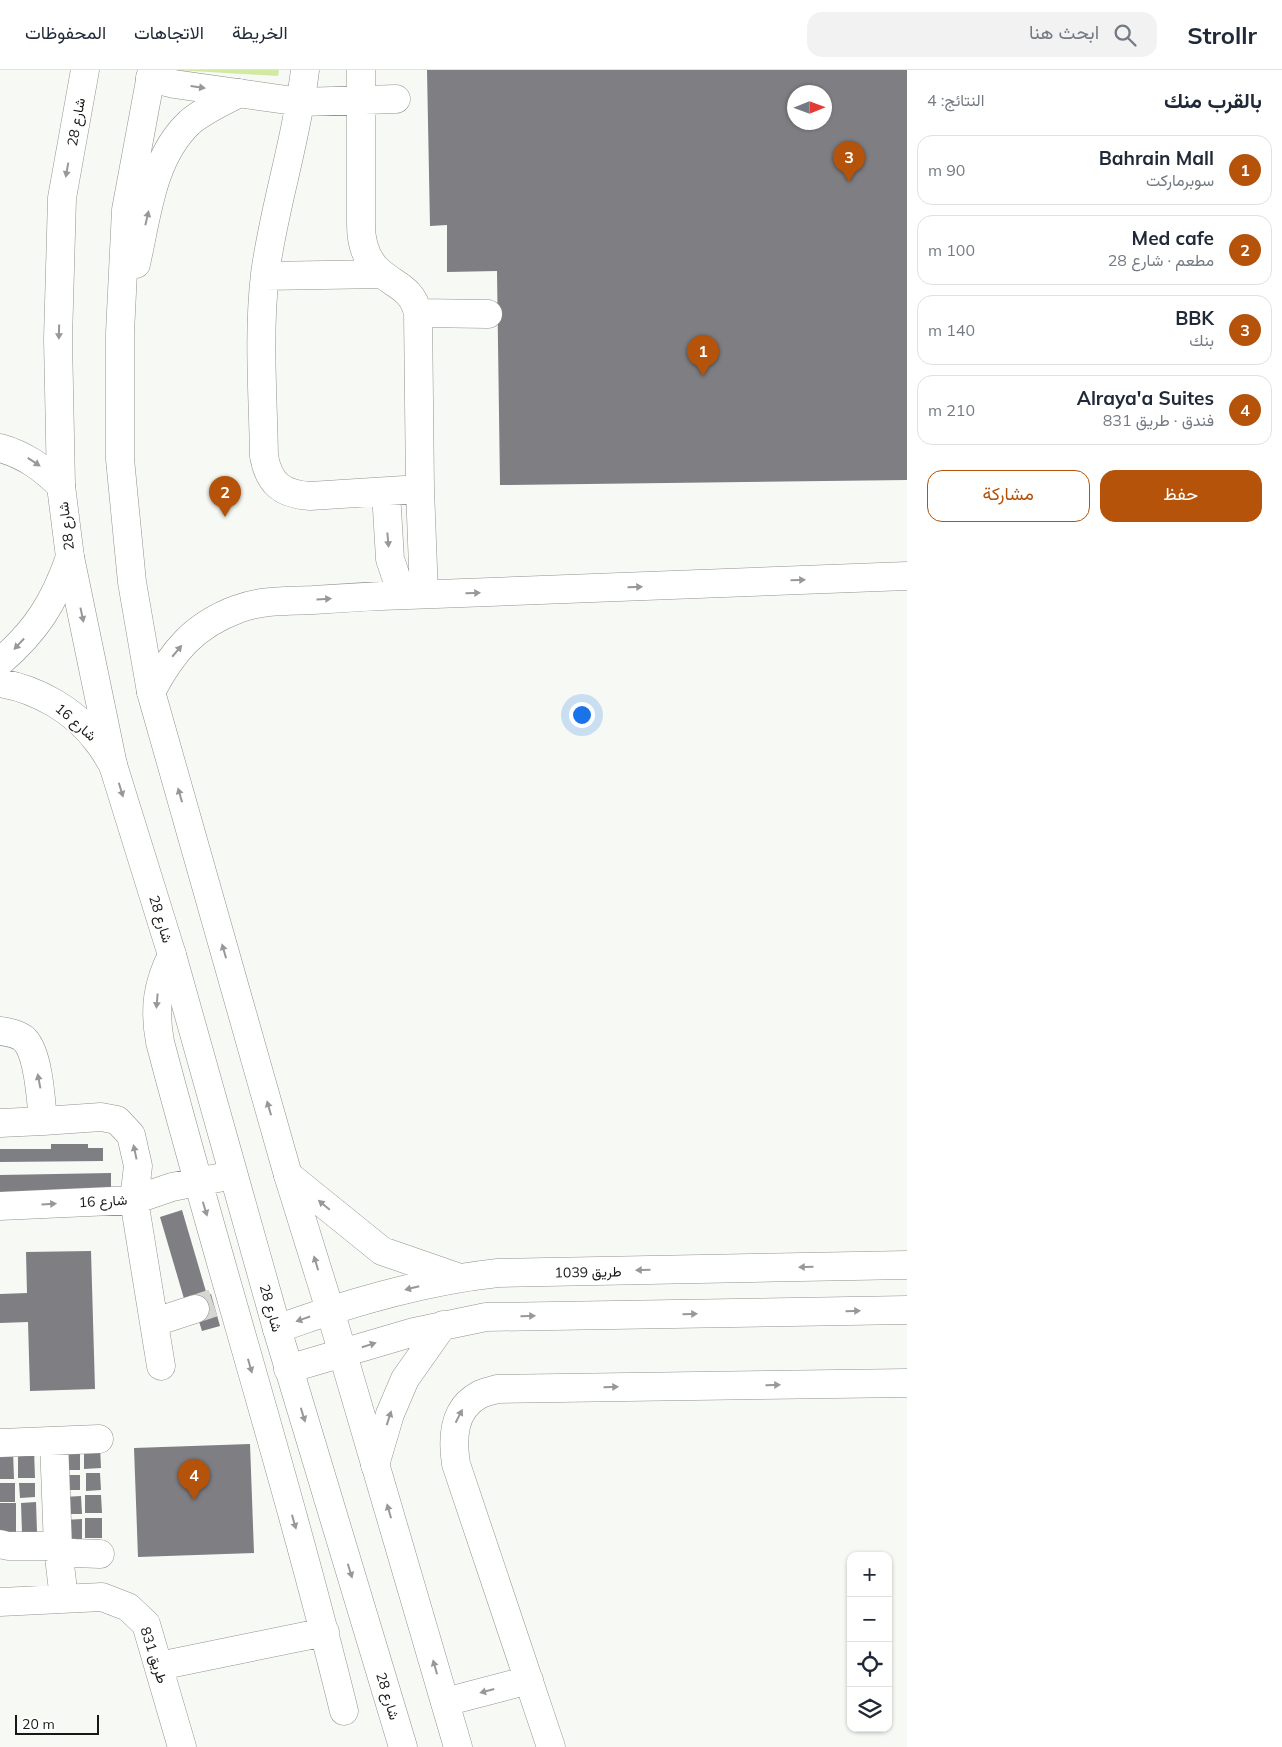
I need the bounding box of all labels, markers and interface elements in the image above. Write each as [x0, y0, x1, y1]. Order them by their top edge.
search box [807, 12, 1157, 57]
text: ابحث هنا [1029, 20, 1099, 44]
text: Strollr [1187, 20, 1257, 50]
text: المحفوظات [25, 21, 106, 44]
text: الاتجاهات [134, 21, 204, 44]
text: الخريطة [232, 21, 288, 44]
icon: search [1111, 21, 1139, 49]
one-way arrow [190, 84, 206, 92]
north arrow [787, 85, 832, 130]
text: بالقرب منك [1164, 87, 1262, 113]
text: النتائج: 4 [927, 90, 984, 110]
street label: شارع 28 [63, 96, 91, 148]
pin: 3 [833, 141, 865, 182]
text: Bahrain Mall [1099, 146, 1214, 170]
text: 90 m [928, 160, 965, 180]
text: 1 [1240, 160, 1250, 180]
one-way arrow [63, 162, 71, 178]
text: سوبرماركت [1146, 170, 1214, 190]
one-way arrow [143, 210, 151, 225]
text: Med cafe [1132, 226, 1214, 250]
text: 100 m [928, 240, 975, 260]
text: 2 [1240, 240, 1250, 260]
text: مطعم · شارع 28 [1108, 250, 1214, 270]
text: BBK [1175, 306, 1214, 330]
text: 140 m [928, 320, 975, 340]
text: 3 [1240, 320, 1250, 340]
one-way arrow [54, 324, 62, 340]
text: بنك [1189, 330, 1214, 350]
pin: 1 [687, 335, 719, 376]
text: Alraya'a Suites [1077, 386, 1214, 410]
text: 210 m [928, 400, 975, 420]
text: 4 [1240, 400, 1250, 420]
text: فندق · طريق 831 [1103, 410, 1214, 430]
one-way arrow [27, 458, 40, 467]
button: مشاركة [927, 470, 1090, 522]
button: حفظ [1100, 470, 1262, 522]
pin: 2 [209, 476, 241, 517]
street label: شارع 28 [54, 501, 80, 551]
one-way arrow [385, 533, 393, 549]
one-way arrow [790, 576, 806, 584]
one-way arrow [628, 582, 644, 590]
one-way arrow [465, 588, 481, 596]
one-way arrow [317, 595, 333, 603]
one-way arrow [78, 607, 86, 623]
one-way arrow [13, 638, 25, 650]
one-way arrow [171, 644, 182, 657]
street label: شارع 16 [50, 699, 100, 746]
your location [569, 702, 595, 728]
one-way arrow [118, 783, 125, 798]
one-way arrow [176, 787, 184, 803]
street label: شارع 28 [143, 893, 177, 945]
one-way arrow [220, 944, 228, 959]
one-way arrow [153, 993, 161, 1009]
one-way arrow [34, 1072, 42, 1088]
one-way arrow [265, 1100, 273, 1115]
one-way arrow [131, 1144, 139, 1159]
street label: شارع 16 [78, 1191, 128, 1213]
one-way arrow [41, 1199, 57, 1207]
one-way arrow [318, 1199, 331, 1210]
one-way arrow [202, 1202, 210, 1217]
one-way arrow [311, 1256, 319, 1271]
street label: طريق 1039 [554, 1262, 622, 1282]
one-way arrow [798, 1263, 814, 1271]
one-way arrow [635, 1267, 651, 1275]
street label: شارع 28 [254, 1282, 286, 1334]
one-way arrow [405, 1285, 420, 1293]
one-way arrow [845, 1307, 861, 1315]
one-way arrow [682, 1309, 698, 1317]
one-way arrow [520, 1312, 536, 1320]
one-way arrow [296, 1316, 311, 1323]
one-way arrow [361, 1341, 376, 1349]
one-way arrow [247, 1358, 255, 1373]
one-way arrow [766, 1381, 782, 1389]
one-way arrow [603, 1383, 619, 1391]
one-way arrow [299, 1408, 307, 1423]
one-way arrow [455, 1409, 463, 1424]
one-way arrow [385, 1410, 393, 1425]
pin: 4 [178, 1459, 210, 1500]
one-way arrow [385, 1503, 393, 1518]
one-way arrow [290, 1515, 298, 1530]
map controls [847, 1552, 892, 1732]
button: + [847, 1552, 892, 1597]
one-way arrow [346, 1563, 354, 1578]
button: − [847, 1597, 892, 1642]
street label: طريق 831 [136, 1624, 172, 1686]
button: locate [847, 1642, 892, 1687]
one-way arrow [430, 1659, 438, 1674]
street label: شارع 28 [370, 1670, 404, 1722]
one-way arrow [480, 1687, 495, 1695]
button: layers [847, 1687, 892, 1732]
scale bar [15, 1712, 99, 1735]
text: 20 m [22, 1715, 55, 1733]

